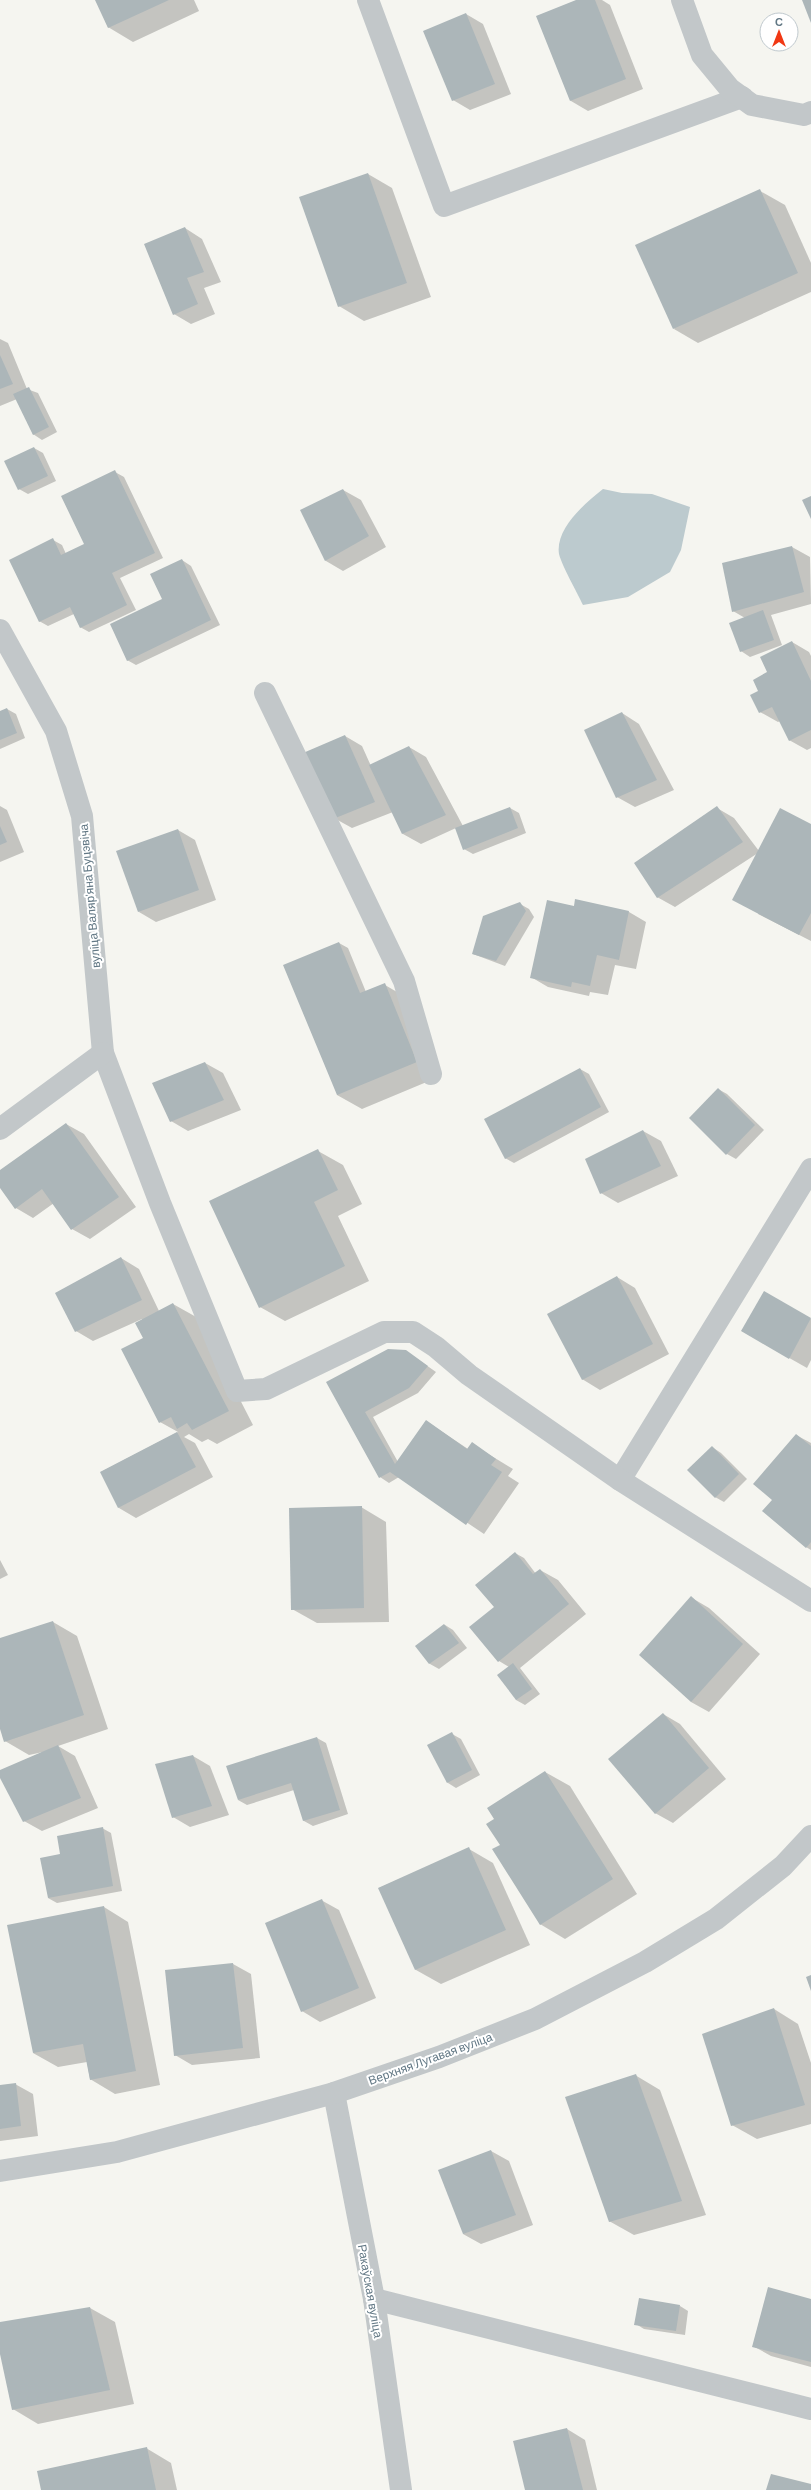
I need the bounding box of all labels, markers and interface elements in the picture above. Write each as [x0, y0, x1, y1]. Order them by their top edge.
north arrow [759, 12, 799, 52]
text: С [775, 15, 783, 28]
street label: вуліца Валяр'яна Буцэвіча [76, 823, 103, 969]
street label: Верхняя Лугавая вуліца [366, 2029, 495, 2088]
street label: Ракаўская вуліца [355, 2243, 386, 2339]

